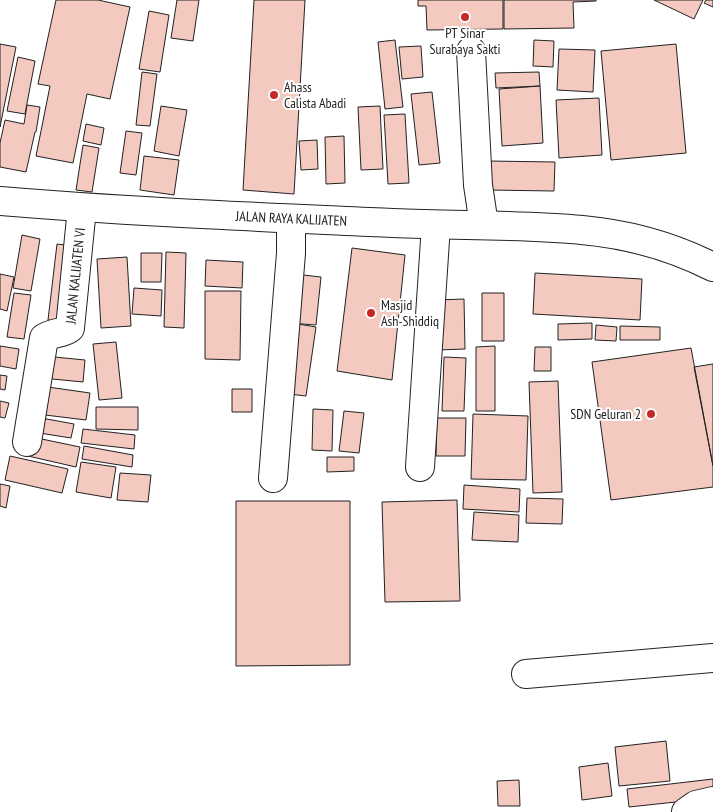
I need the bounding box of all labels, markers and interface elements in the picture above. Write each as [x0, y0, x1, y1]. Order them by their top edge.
marker: PT Sinar Surabaya Sakti [459, 11, 471, 23]
place label: PT Sinar Surabaya Sakti [430, 24, 500, 58]
place label: Ahass Calista Abadi [284, 78, 346, 112]
marker: Ahass Calista Abadi [268, 89, 280, 101]
street label: JALAN RAYA KALIJATEN [234, 207, 347, 230]
street label: JALAN KALIJATEN VI [61, 227, 89, 326]
place label: Masjid Ash-Shiddiq [381, 296, 439, 330]
marker: Masjid Ash-Shiddiq [365, 307, 377, 319]
place label: SDN Geluran 2 [570, 405, 641, 423]
marker: SDN Geluran 2 [645, 408, 657, 420]

